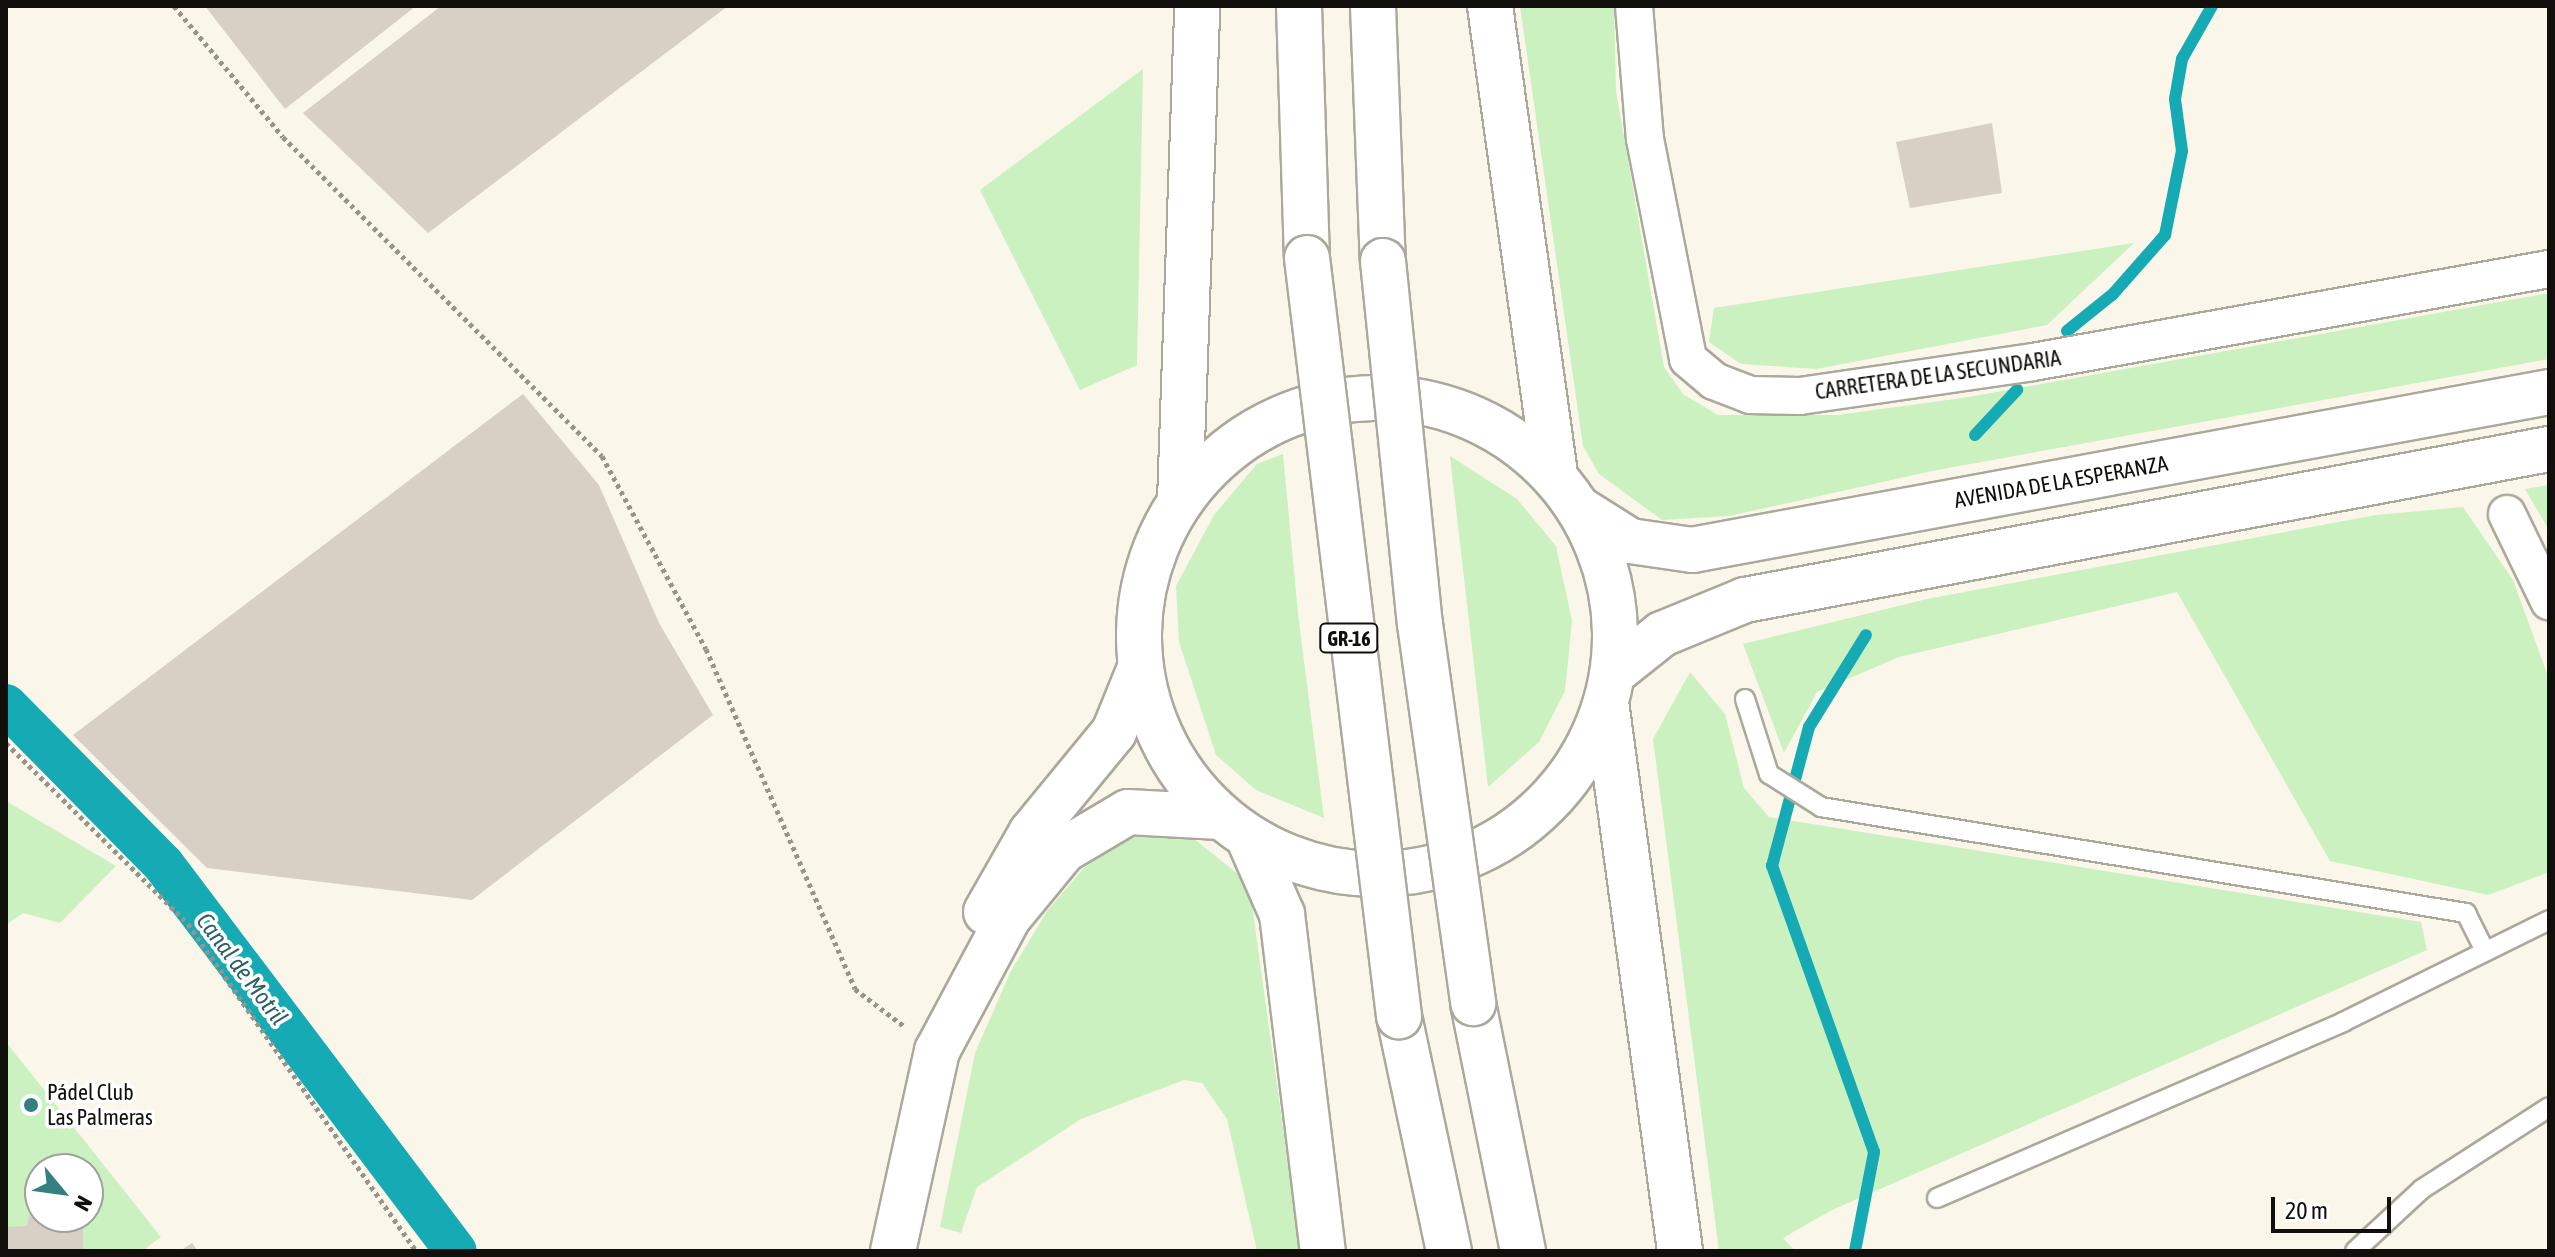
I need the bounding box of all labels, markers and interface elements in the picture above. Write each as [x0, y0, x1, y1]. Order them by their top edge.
street label: CARRETERA DE LA SECUNDARIA [1813, 345, 2063, 405]
street label: AVENIDA DE LA ESPERANZA [1952, 450, 2170, 514]
road number: GR-16 [1319, 622, 1379, 654]
water label: Canal de Motril [190, 907, 294, 1031]
place label: Pádel Club Las Palmeras [47, 1079, 153, 1130]
marker: Pádel Club Las Palmeras [22, 1096, 40, 1114]
north arrow [24, 1153, 104, 1233]
scale bar [2275, 1181, 2395, 1231]
text: N [69, 1192, 98, 1216]
text: 20 m [2285, 1197, 2328, 1224]

